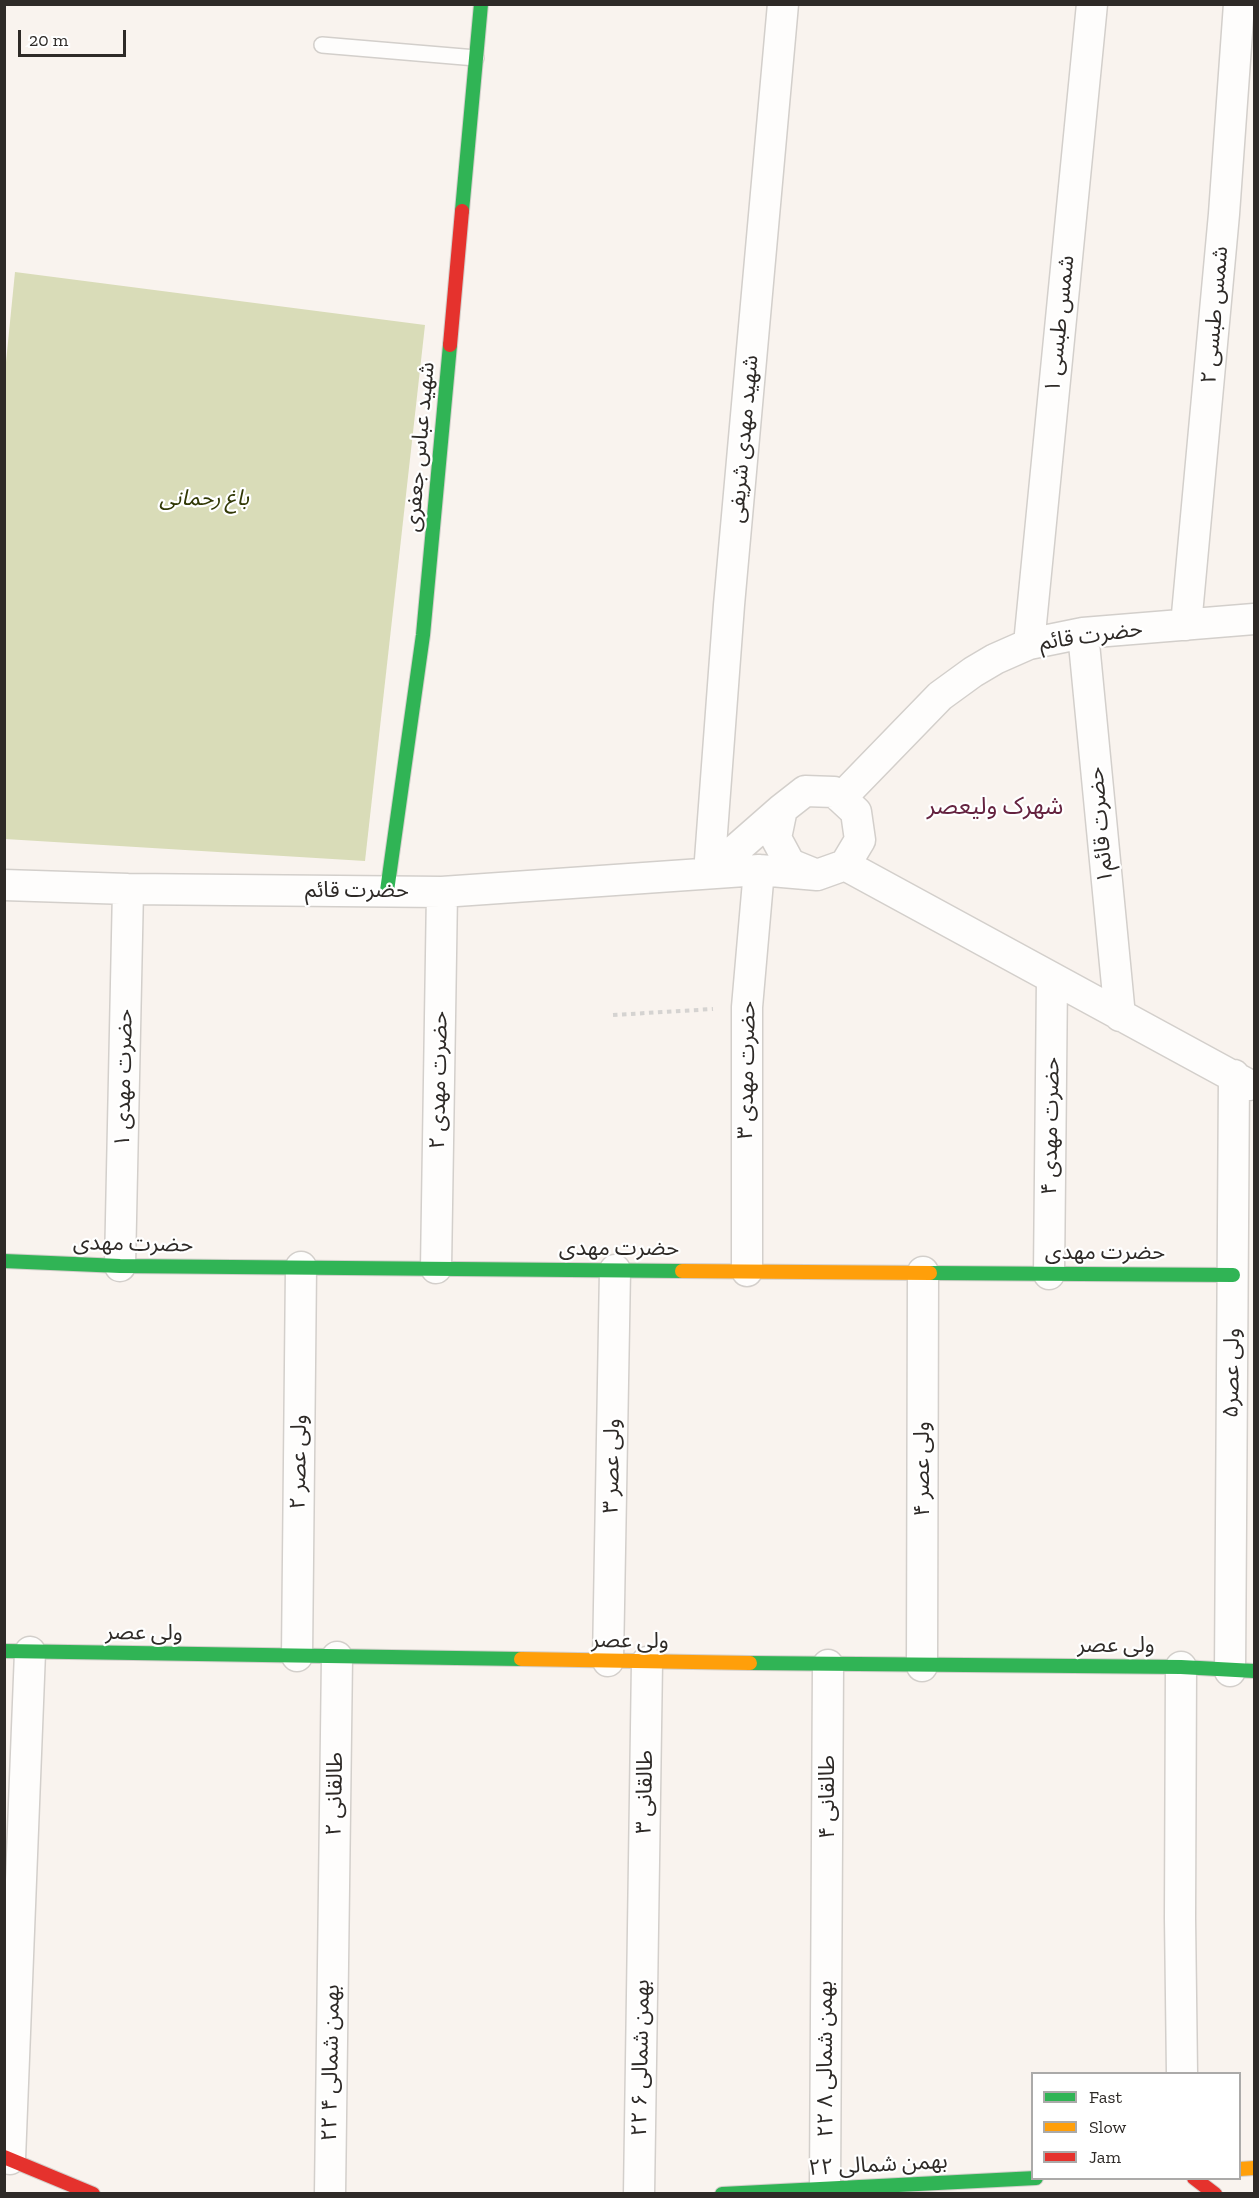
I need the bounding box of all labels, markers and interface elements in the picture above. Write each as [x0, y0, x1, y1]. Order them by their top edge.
scale bar [21, 18, 129, 56]
text: 20 m [29, 29, 68, 51]
street label: شمس طبسی ۲ [1196, 245, 1234, 385]
street label: شمس طبسی ۱ [1040, 254, 1080, 394]
street label: شهید مهدی شریفی [724, 354, 764, 524]
street label: شهید عباس جعفری [399, 361, 441, 533]
park label: باغ رحمانی [159, 486, 249, 512]
street label: حضرت قائم [1038, 616, 1144, 656]
street label: حضرت قائم۱ [1083, 766, 1119, 884]
district label: شهرک ولیعصر [927, 793, 1063, 821]
street label: حضرت قائم [305, 878, 409, 904]
street label: حضرت مهدی ۳ [733, 1001, 761, 1139]
street label: حضرت مهدی ۱ [110, 1009, 138, 1147]
street label: حضرت مهدی ۲ [425, 1011, 453, 1149]
street label: حضرت مهدی ۴ [1037, 1057, 1065, 1195]
street label: حضرت مهدی [73, 1230, 193, 1258]
street label: حضرت مهدی [559, 1236, 679, 1262]
street label: حضرت مهدی [1045, 1240, 1165, 1266]
street label: ولی عصر۵ [1218, 1328, 1246, 1418]
street label: ولی عصر ۲ [285, 1414, 313, 1510]
street label: ولی عصر ۳ [598, 1418, 626, 1514]
street label: ولی عصر ۴ [910, 1422, 936, 1516]
street label: ولی عصر [105, 1619, 183, 1647]
street label: ولی عصر [591, 1627, 669, 1655]
street label: ولی عصر [1077, 1633, 1155, 1659]
street label: طالقانی ۳ [631, 1750, 659, 1834]
street label: طالقانی ۲ [321, 1752, 349, 1836]
street label: طالقانی ۴ [815, 1755, 841, 1839]
street label: ۲۲ بهمن شمالی ۶ [626, 1979, 656, 2137]
street label: ۲۲ بهمن شمالی ۸ [813, 1981, 839, 2137]
street label: ۲۲ بهمن شمالی ۴ [316, 1984, 346, 2142]
legend [1031, 2072, 1241, 2180]
text: Fast [1089, 2086, 1122, 2108]
text: Slow [1089, 2116, 1126, 2138]
text: Jam [1089, 2146, 1121, 2168]
street label: ۲۲ بهمن شمالی [808, 2148, 948, 2182]

